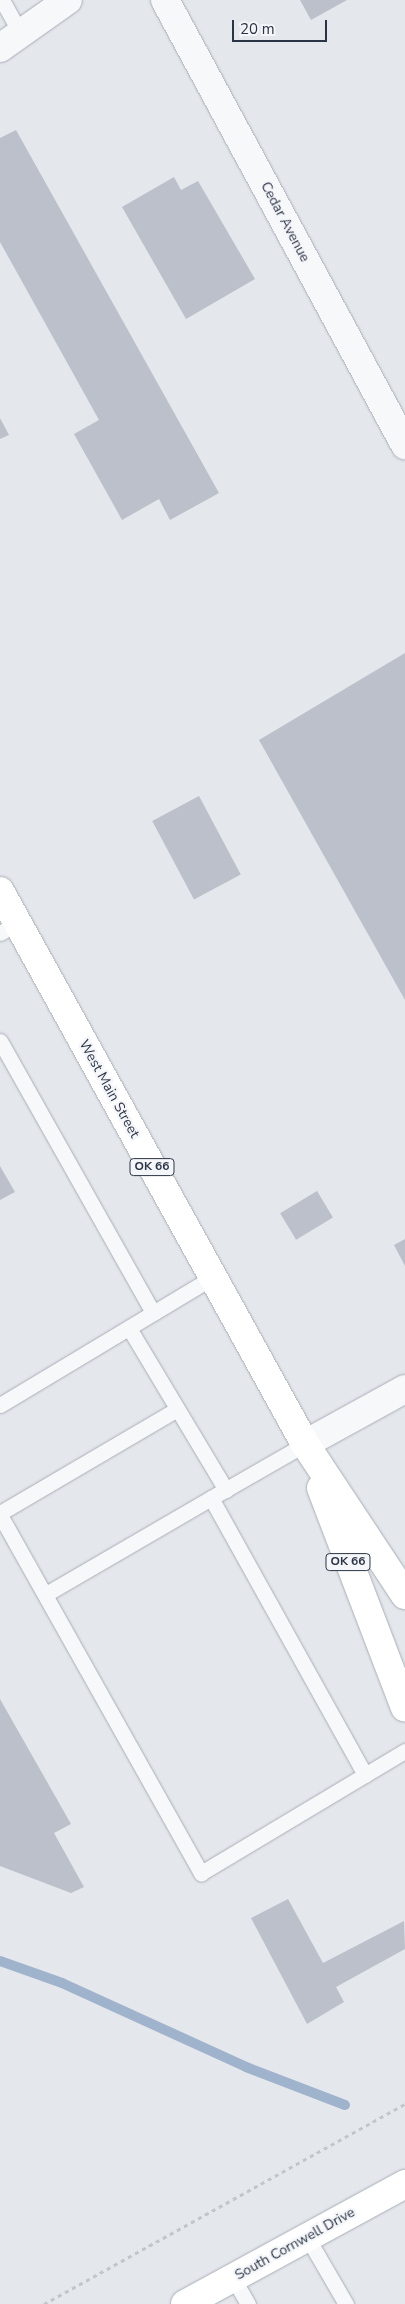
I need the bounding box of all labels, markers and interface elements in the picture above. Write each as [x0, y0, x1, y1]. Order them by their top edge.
scale bar [235, 10, 330, 42]
text: 20 m [240, 19, 275, 39]
street label: Cedar Avenue [257, 179, 313, 265]
street label: West Main Street [75, 1037, 143, 1141]
road number: OK 66 [128, 1158, 176, 1176]
road number: OK 66 [324, 1552, 372, 1571]
street label: South Cornwell Drive [232, 2204, 358, 2284]

